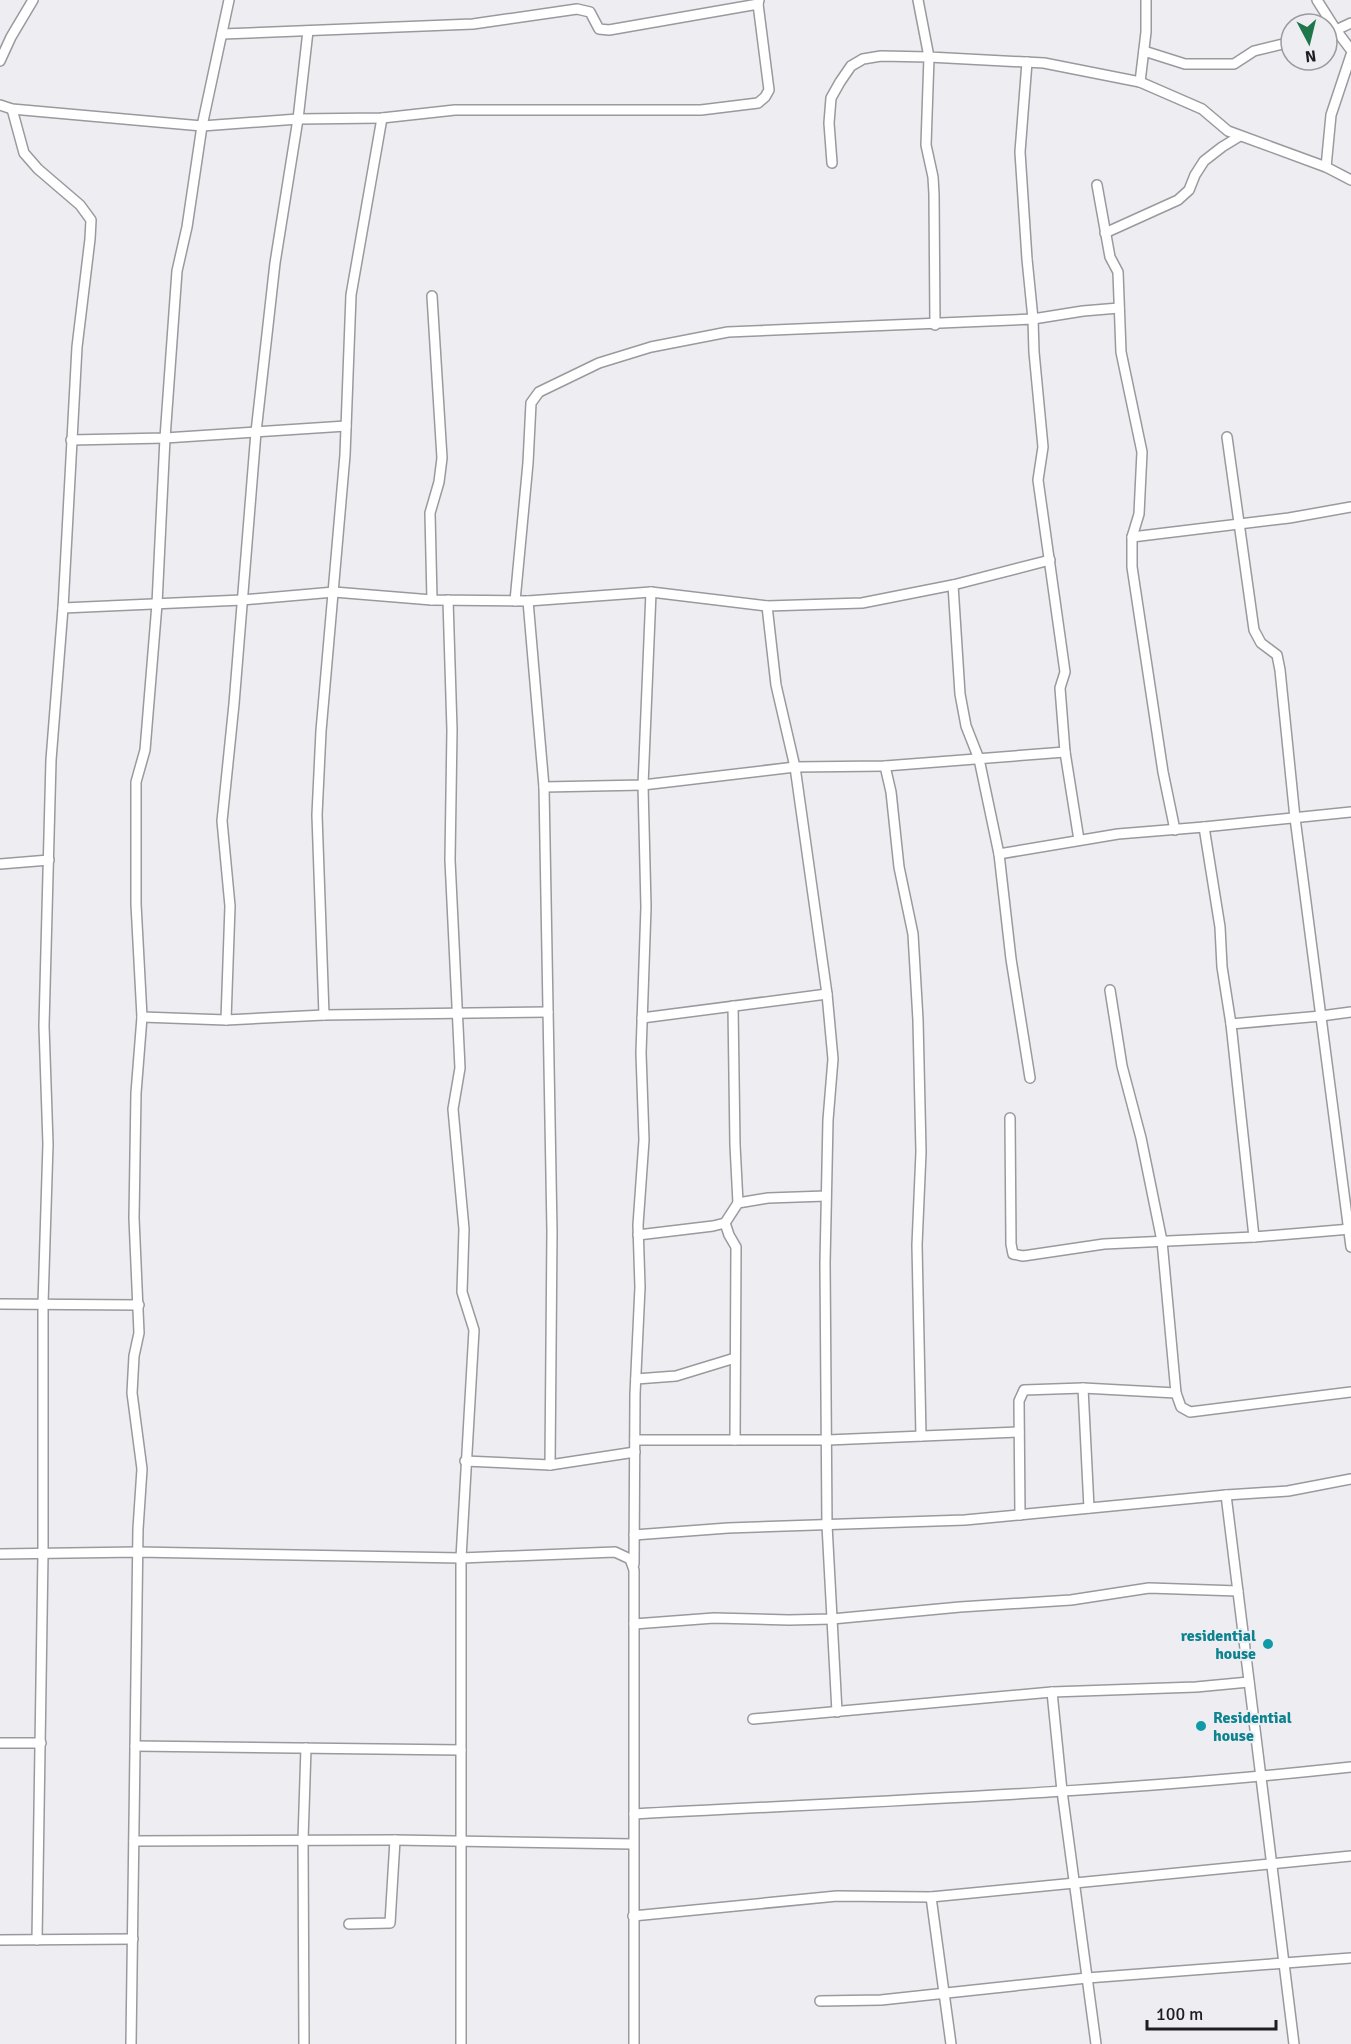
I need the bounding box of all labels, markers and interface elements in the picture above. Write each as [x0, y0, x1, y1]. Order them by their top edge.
north arrow [1279, 12, 1339, 72]
text: N [1304, 45, 1317, 66]
place label: residential house [1181, 1626, 1256, 1664]
marker: residential house [1261, 1637, 1275, 1651]
place label: Residential house [1213, 1708, 1292, 1746]
marker: Residential house [1194, 1719, 1208, 1733]
scale bar [1147, 1993, 1276, 2031]
text: 100 m [1156, 2003, 1203, 2025]

